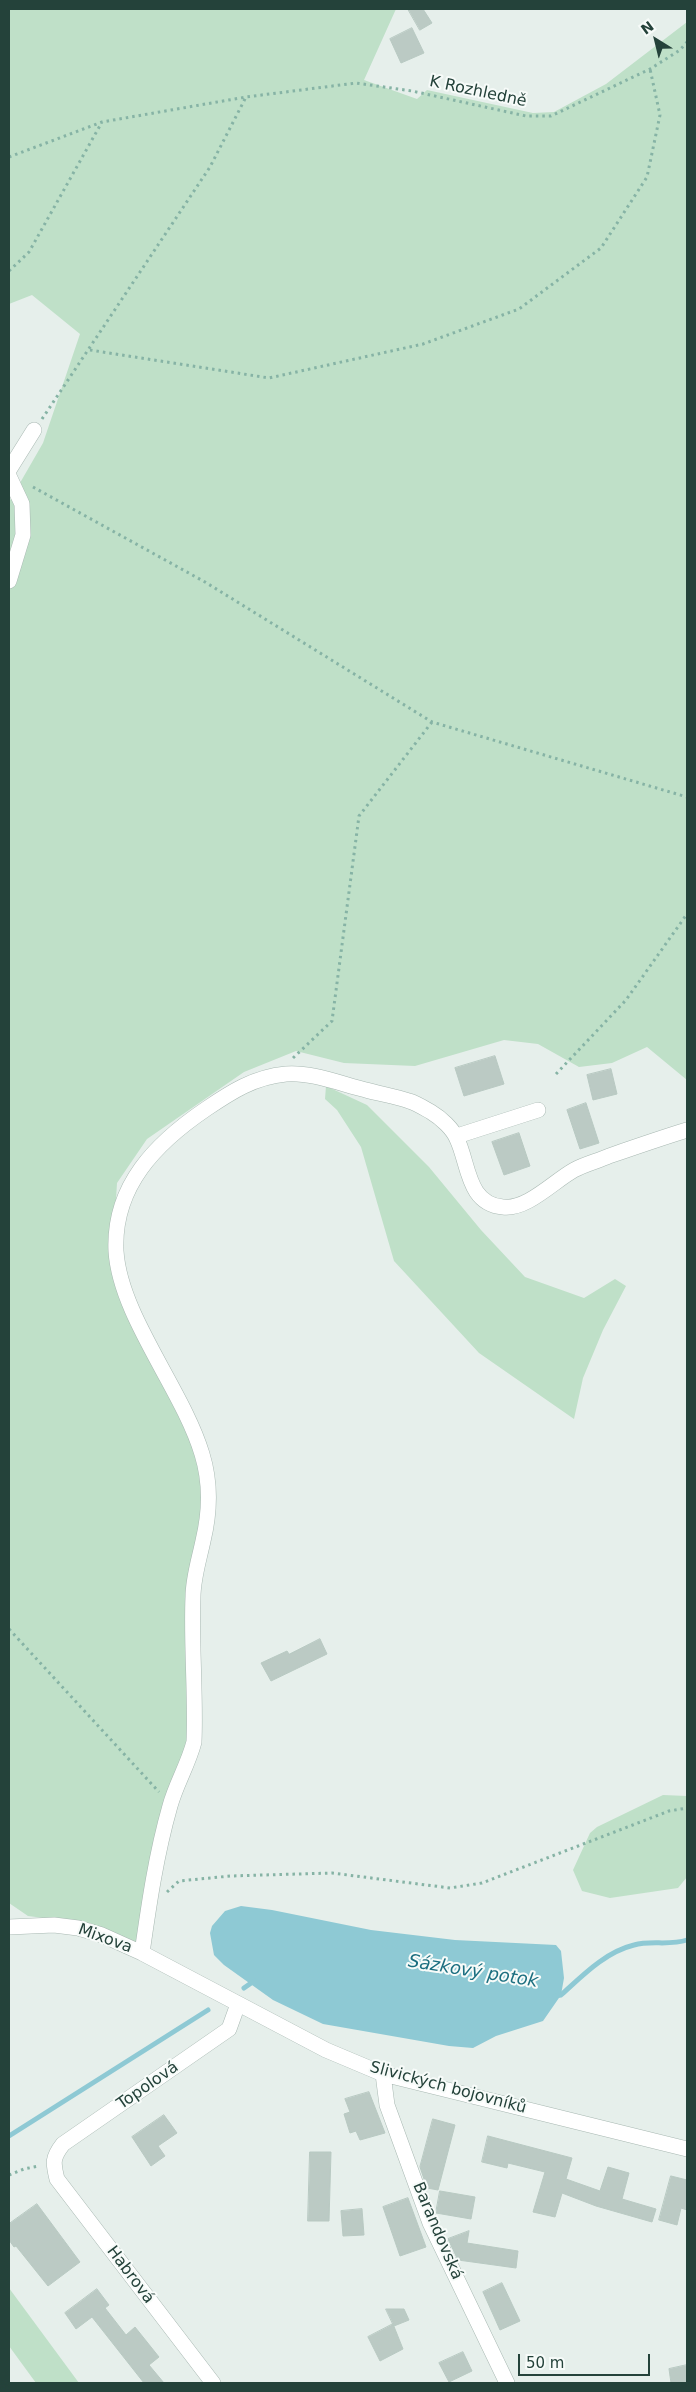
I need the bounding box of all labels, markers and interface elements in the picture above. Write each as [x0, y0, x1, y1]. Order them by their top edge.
north arrow [631, 15, 681, 65]
text: N [638, 18, 657, 38]
street label: K Rozhledně [428, 72, 528, 112]
street label: Mixova [75, 1920, 135, 1958]
water label: Sázkový potok [406, 1951, 540, 1993]
street label: Topolová [114, 2058, 182, 2114]
street label: Slivických bojovníků [368, 2058, 528, 2118]
street label: Barandovská [408, 2179, 466, 2283]
street label: Habrová [102, 2242, 158, 2308]
scale bar [521, 2344, 654, 2376]
text: 50 m [526, 2354, 564, 2372]

